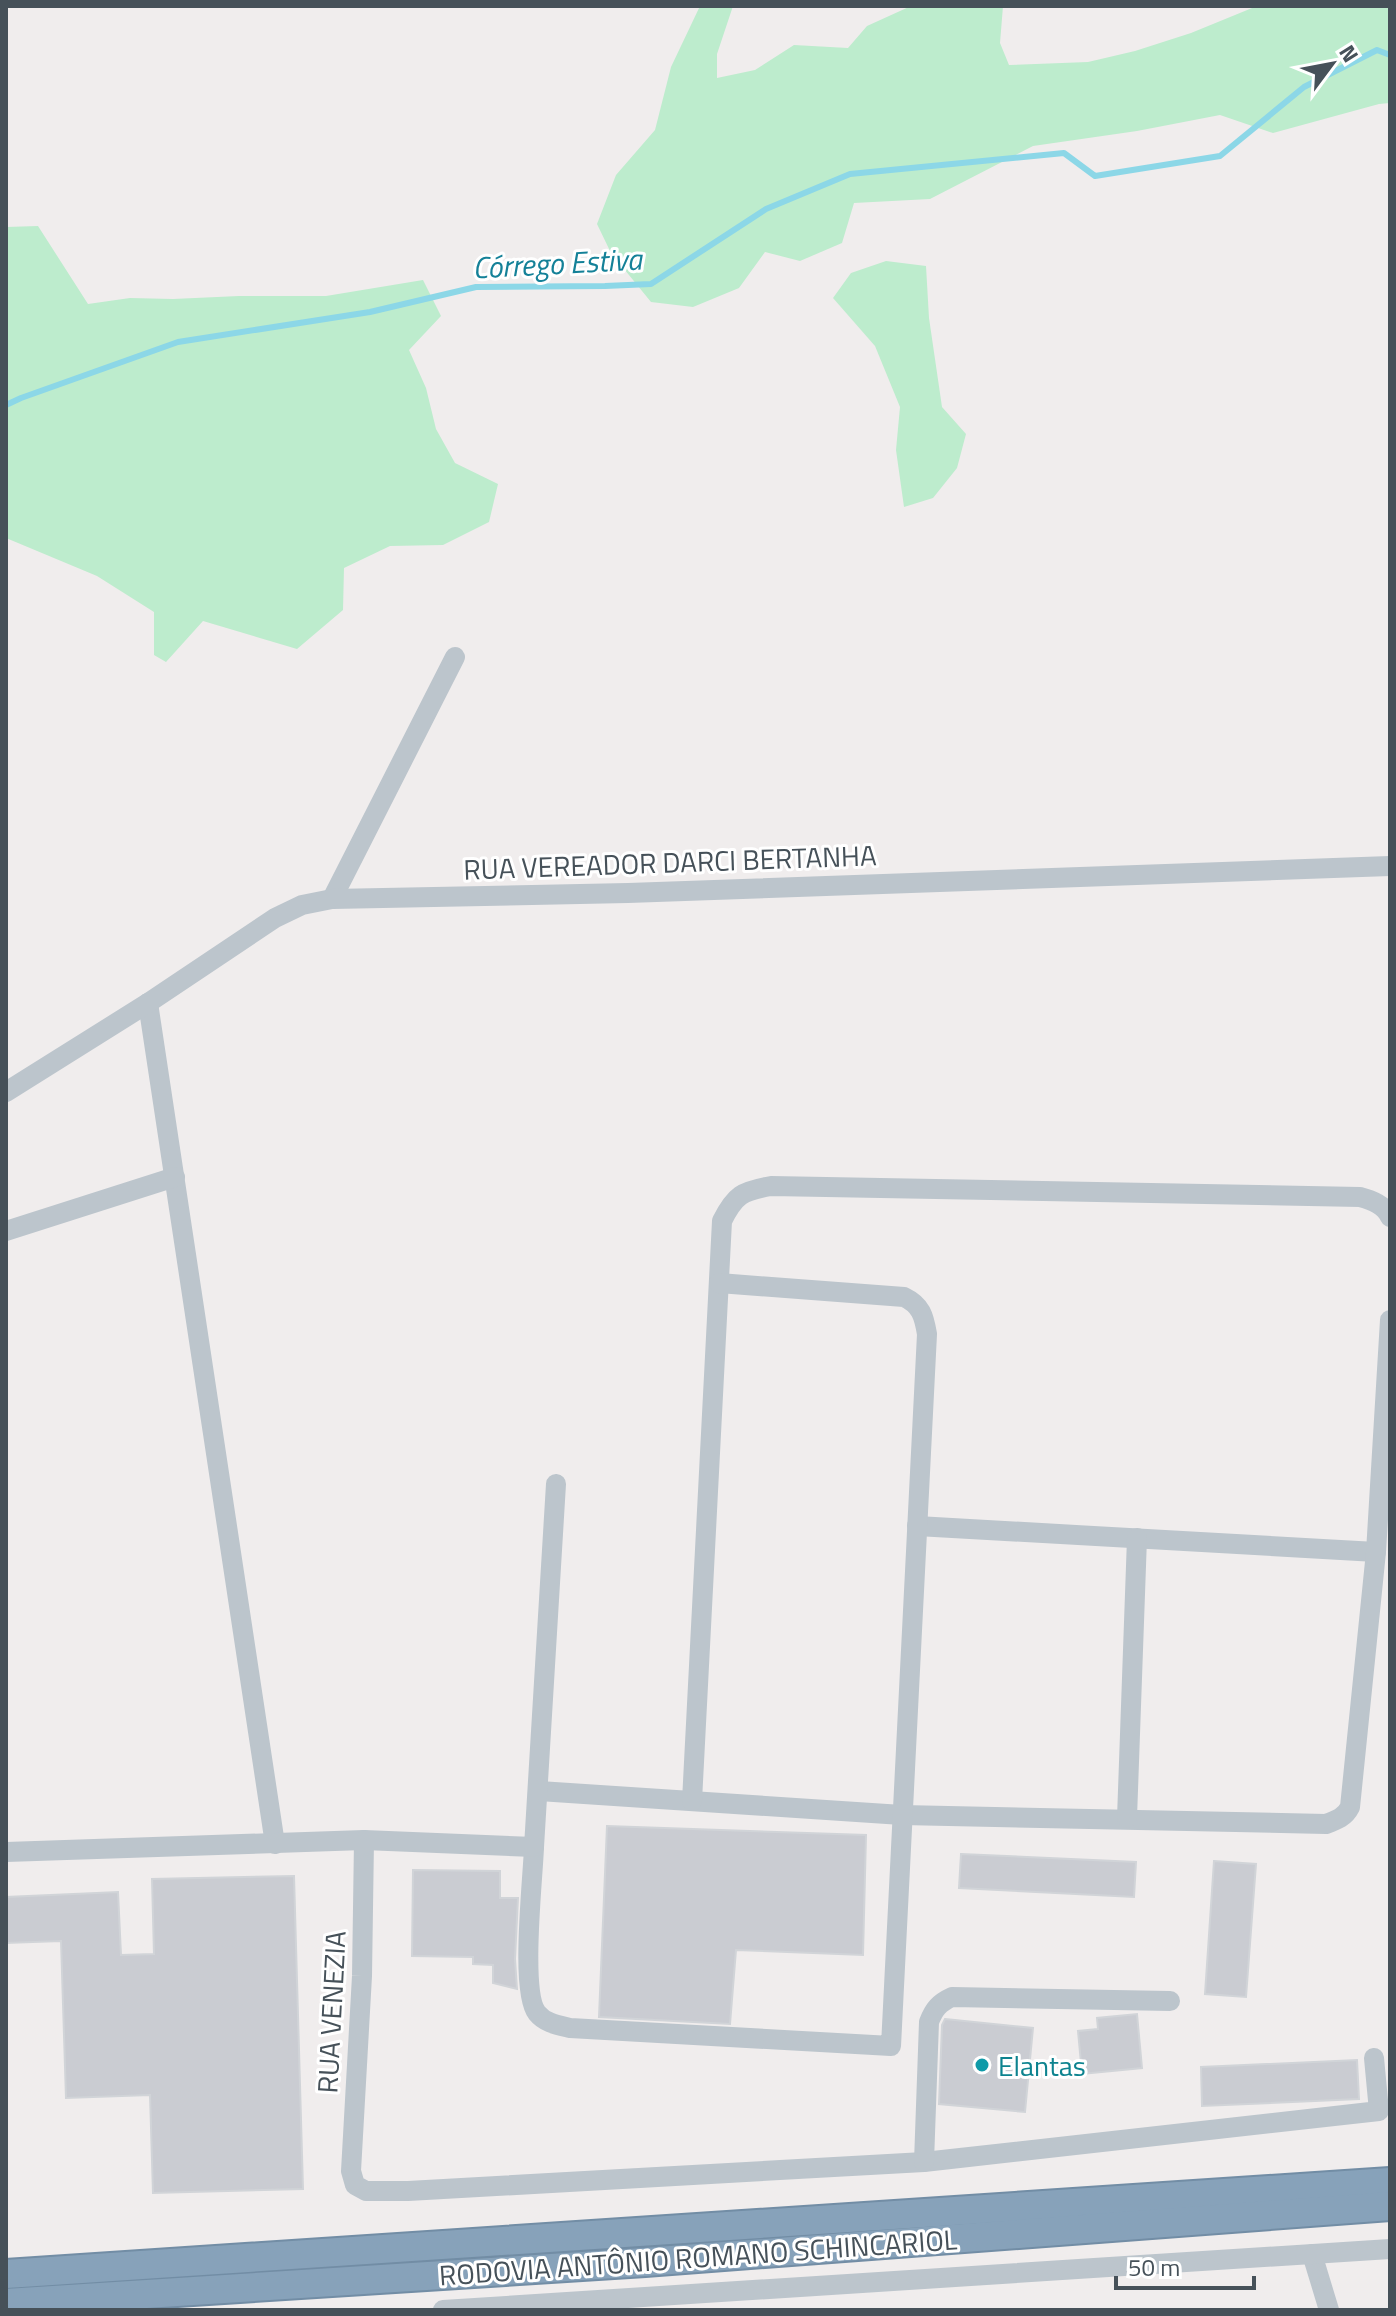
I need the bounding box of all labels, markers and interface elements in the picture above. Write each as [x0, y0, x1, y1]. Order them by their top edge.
north arrow [1292, 24, 1372, 104]
text: N [1331, 38, 1367, 69]
water label: Córrego Estiva [471, 235, 645, 290]
street label: RUA VEREADOR DARCI BERTANHA [463, 833, 878, 891]
street label: RUA VENEZIA [305, 1929, 357, 2094]
place label: Elantas [998, 2044, 1086, 2087]
marker: Elantas [973, 2056, 991, 2074]
street label: RODOVIA ANTÔNIO ROMANO SCHINCARIOL [437, 2217, 959, 2297]
scale bar [1116, 2240, 1254, 2290]
text: 50 m [1128, 2249, 1180, 2285]

